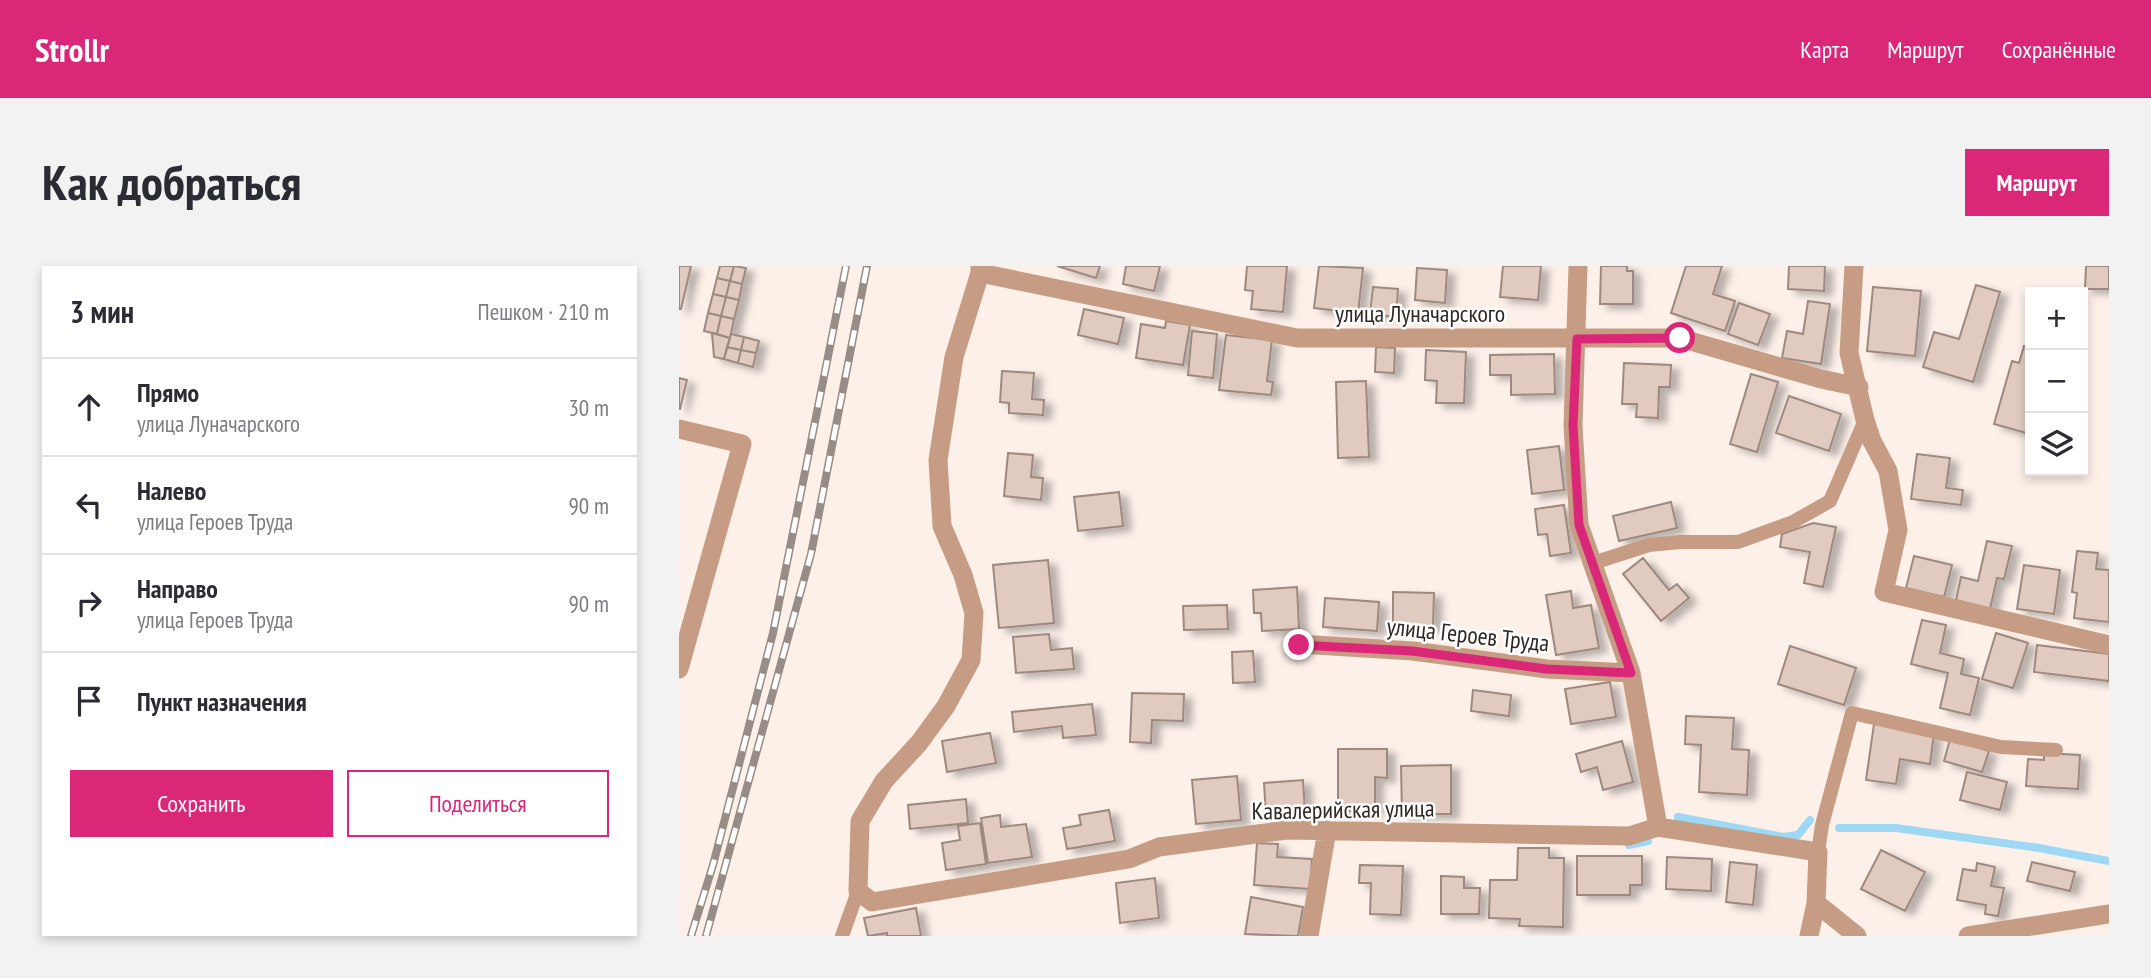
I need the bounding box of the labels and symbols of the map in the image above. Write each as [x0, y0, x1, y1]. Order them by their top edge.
street label: улица Луначарского [1335, 298, 1505, 329]
route start [1664, 322, 1695, 353]
street label: улица Героев Труда [1385, 611, 1551, 658]
route end [1283, 629, 1314, 660]
street label: Кавалерийская улица [1251, 792, 1435, 827]

